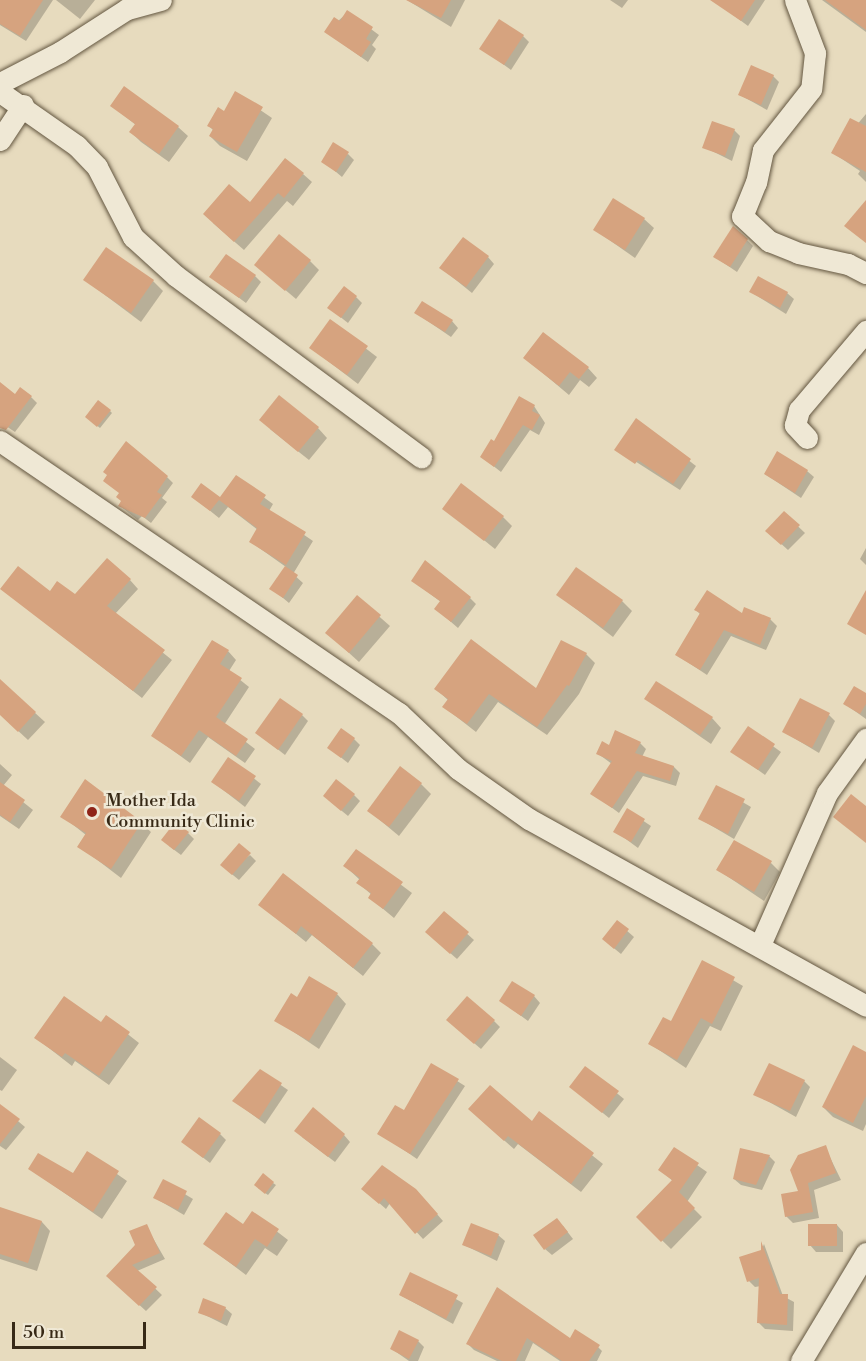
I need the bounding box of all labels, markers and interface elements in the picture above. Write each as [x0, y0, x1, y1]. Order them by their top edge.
place label: Mother Ida Community Clinic [106, 791, 255, 834]
marker: Mother Ida Community Clinic [83, 803, 101, 821]
scale bar [15, 1310, 148, 1348]
text: 50 m [23, 1321, 64, 1344]

